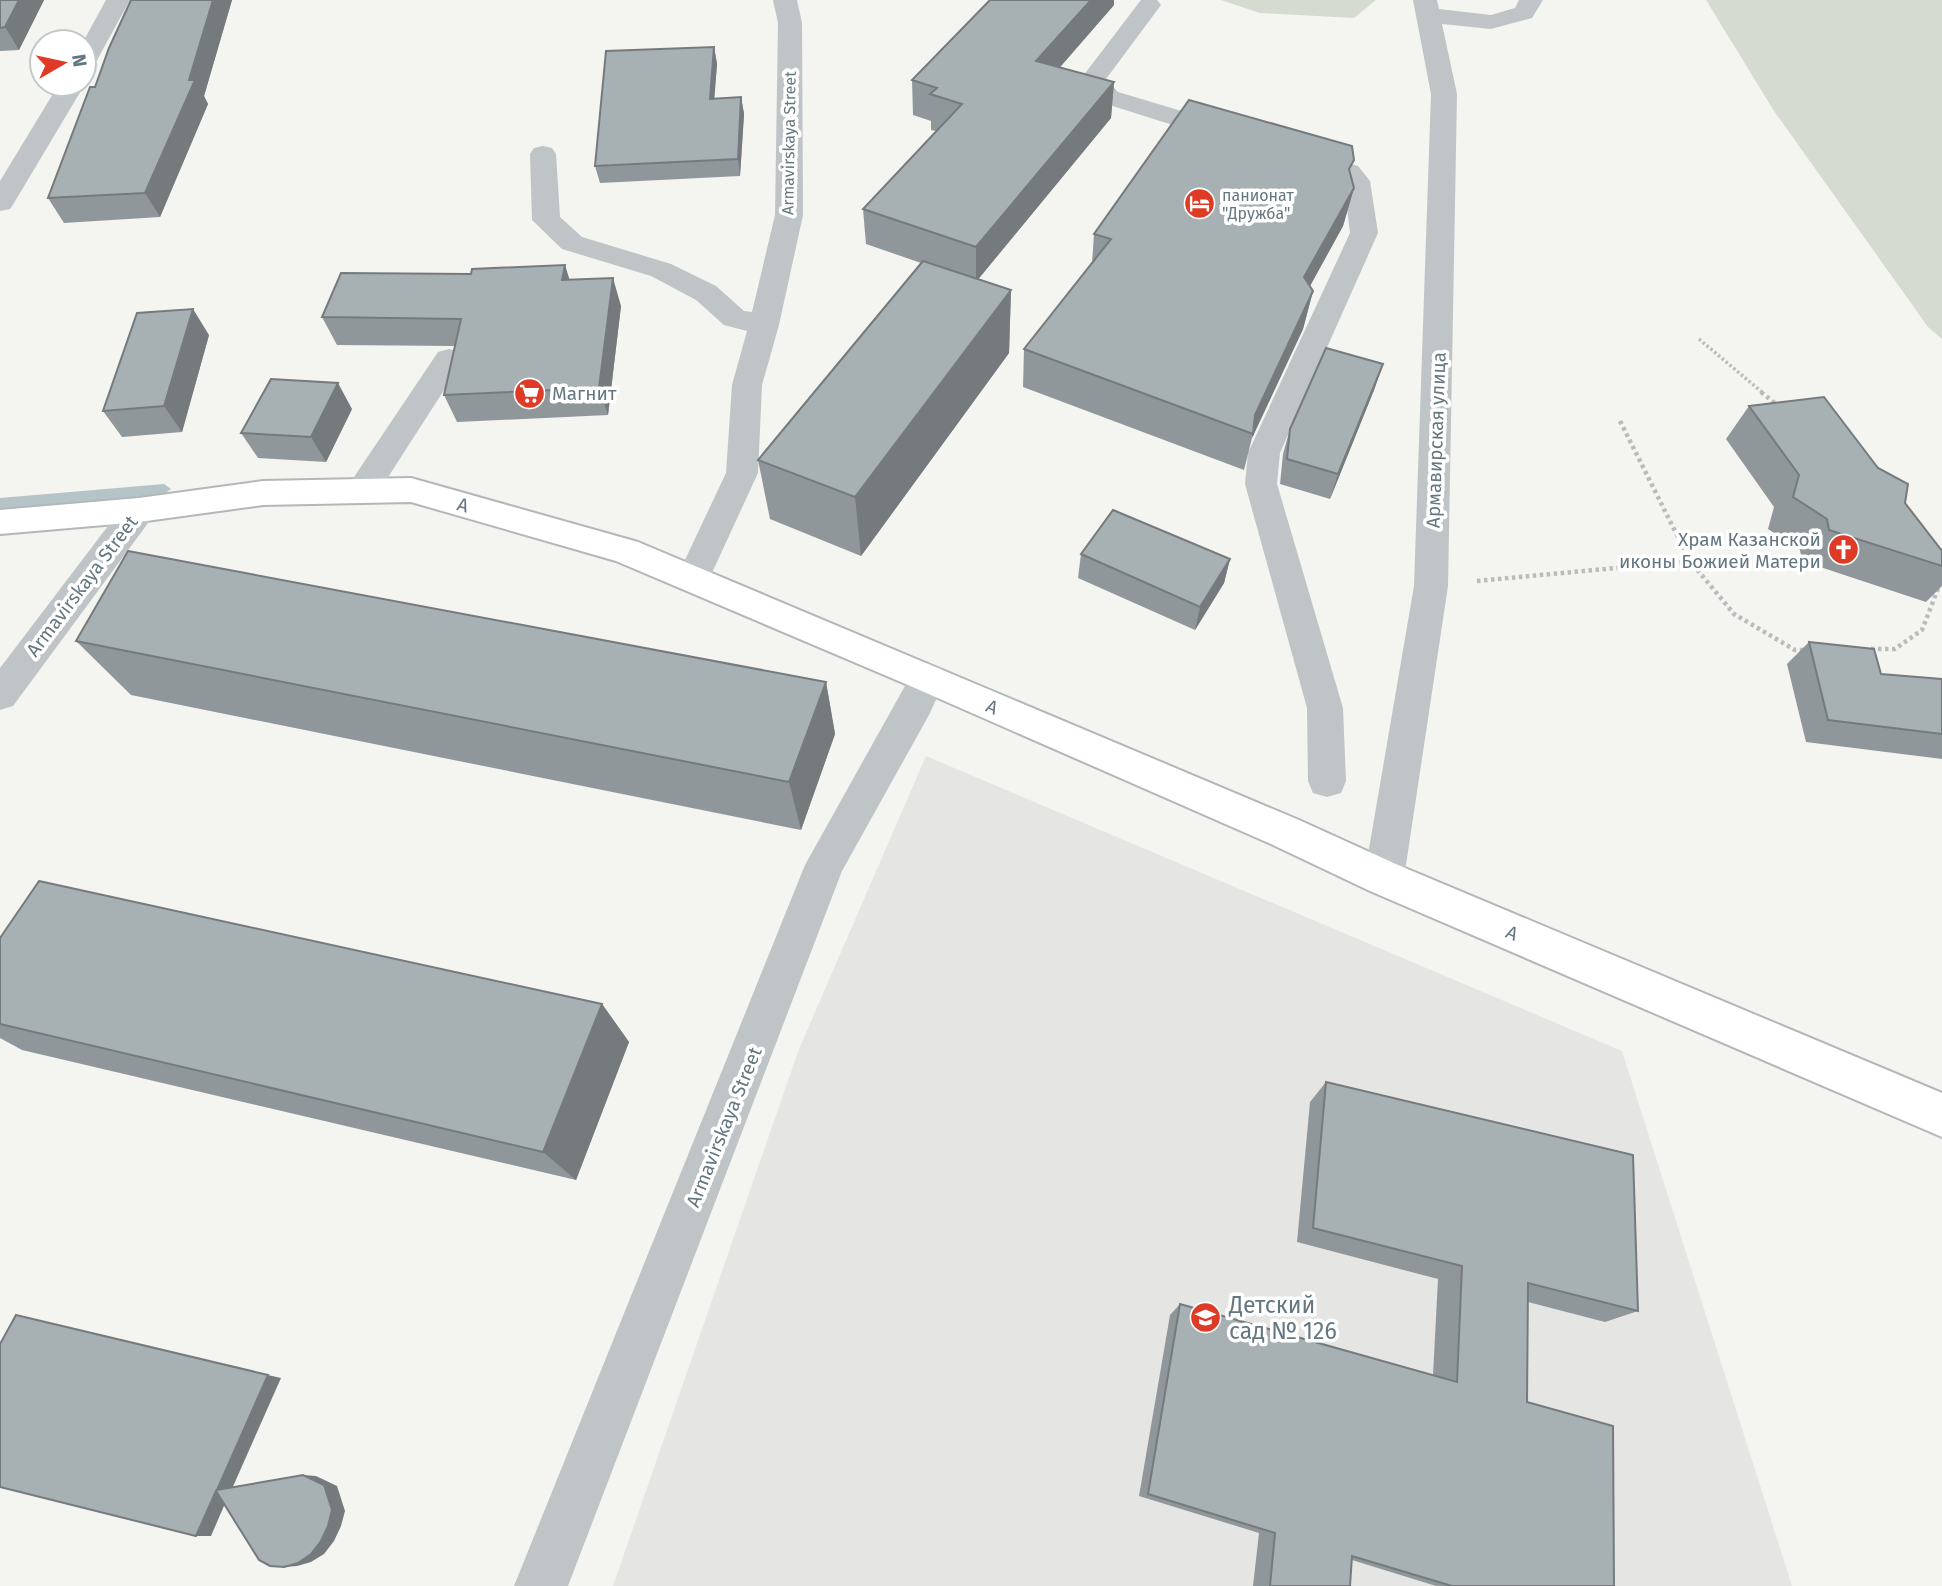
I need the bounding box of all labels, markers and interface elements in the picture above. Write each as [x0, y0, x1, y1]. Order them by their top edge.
north arrow [28, 28, 98, 98]
text: N [67, 52, 92, 68]
street label: Armavirskaya Street [778, 71, 800, 215]
place label: панионат "Дружба" [1222, 186, 1294, 223]
hotel icon: панионат "Дружба" [1182, 187, 1216, 221]
street label: Армавирская улица [1421, 352, 1451, 528]
supermarket icon: Магнит [512, 376, 546, 410]
place label: Магнит [552, 382, 617, 405]
street label: A [455, 492, 472, 518]
street label: Armavirskaya Street [21, 511, 143, 661]
place label: Храм Казанской иконы Божией Матери [1619, 528, 1821, 573]
church icon: Храм Казанской иконы Божией Матери [1827, 533, 1861, 567]
street label: A [982, 694, 1002, 720]
street label: A [1502, 920, 1522, 946]
street label: Armavirskaya Street [681, 1043, 767, 1210]
place label: Детский сад № 126 [1228, 1291, 1337, 1345]
school or university icon: Детский сад № 126 [1189, 1301, 1223, 1335]

